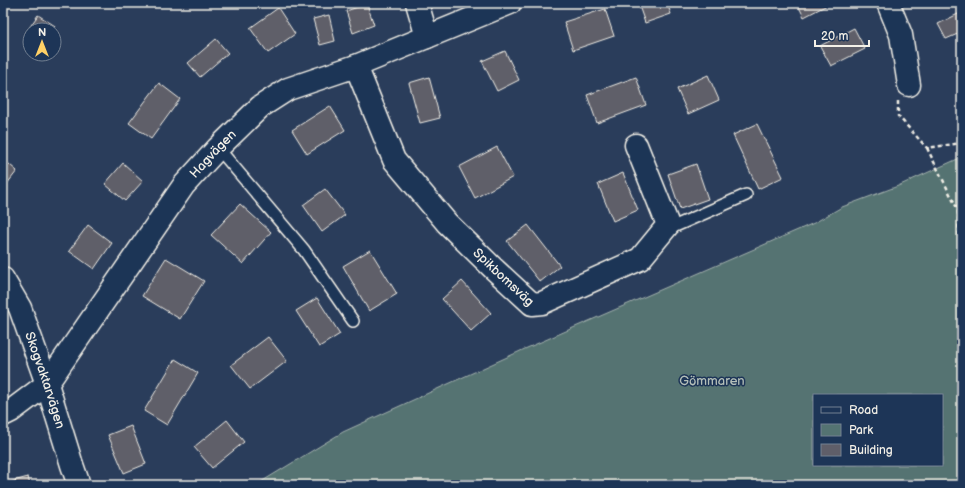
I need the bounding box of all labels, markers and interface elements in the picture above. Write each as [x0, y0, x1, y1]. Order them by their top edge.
north arrow [22, 22, 62, 62]
scale bar [815, 22, 869, 48]
text: N [38, 26, 46, 39]
text: 20 m [821, 29, 848, 44]
street label: Hagvägen [186, 127, 240, 181]
street label: Spikbomsväg [470, 245, 537, 310]
street label: Skogvaktarvägen [21, 330, 68, 430]
park label: Gömmaren [679, 373, 745, 389]
legend [813, 394, 943, 466]
text: Road [849, 403, 878, 418]
text: Park [849, 423, 873, 438]
text: Building [849, 443, 893, 458]

